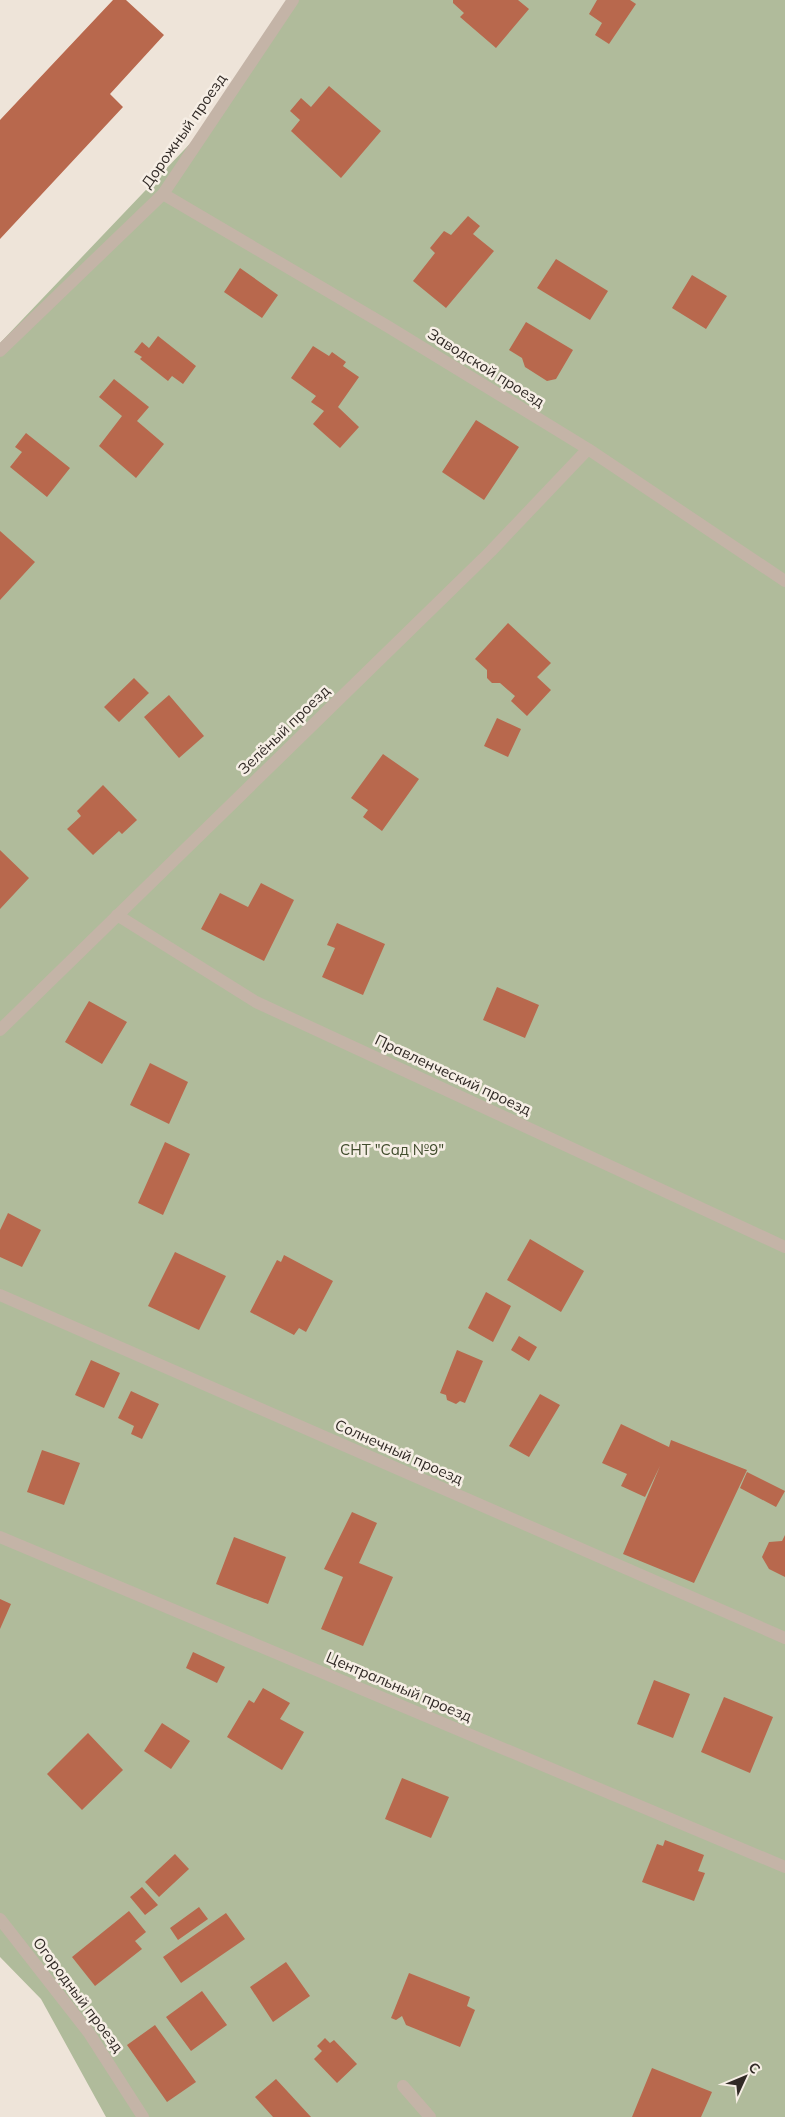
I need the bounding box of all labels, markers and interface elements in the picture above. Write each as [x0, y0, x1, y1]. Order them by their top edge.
street label: Дорожный проезд [137, 70, 230, 192]
street label: Заводской проезд [424, 324, 548, 411]
street label: Зелёный проезд [234, 681, 333, 778]
street label: Правленческий проезд [372, 1030, 534, 1119]
park label: СНТ "Сад №9" [340, 1140, 444, 1159]
street label: Солнечный проезд [332, 1415, 466, 1488]
street label: Центральный проезд [323, 1647, 475, 1726]
street label: Огородный проезд [29, 1934, 128, 2056]
north arrow [720, 2052, 770, 2102]
text: С [745, 2058, 764, 2078]

